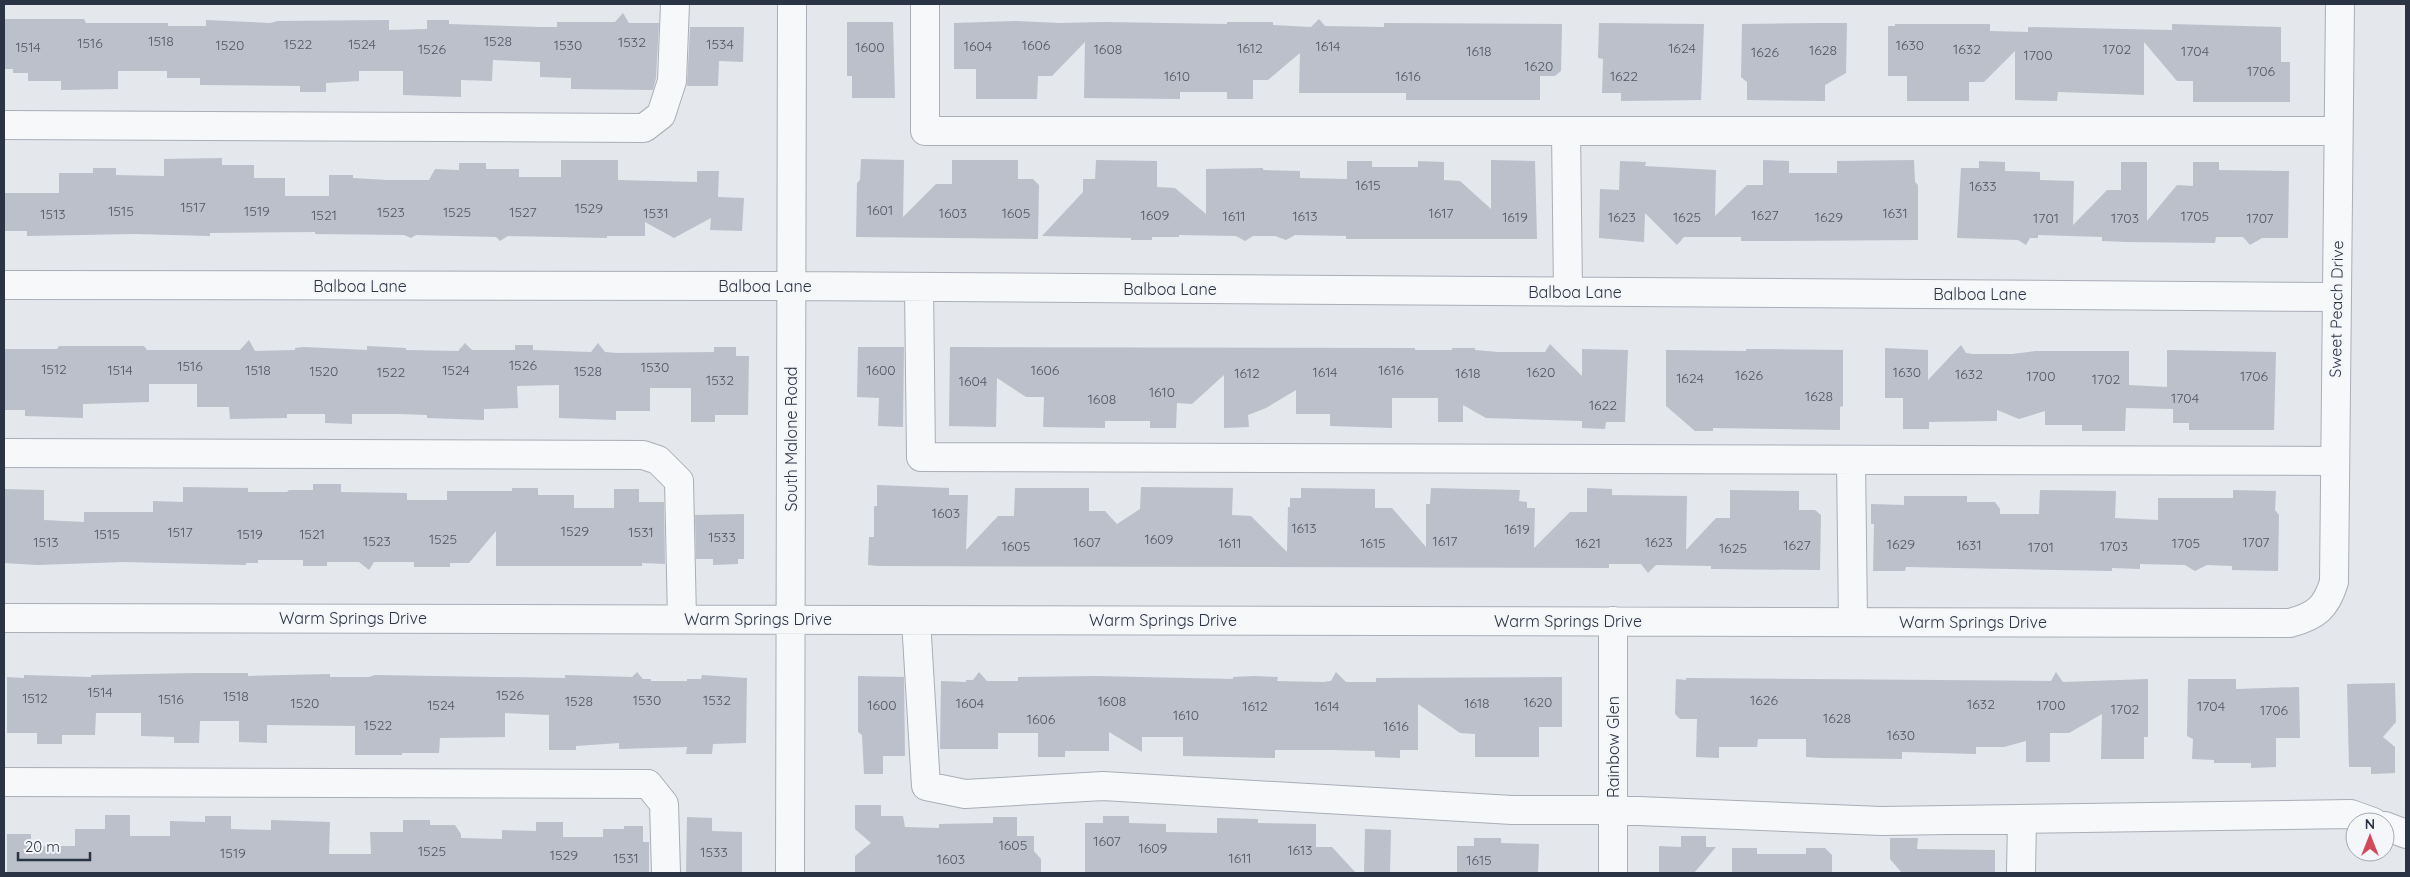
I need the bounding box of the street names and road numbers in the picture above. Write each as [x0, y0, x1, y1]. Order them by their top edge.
street label: Sweet Peach Drive [2325, 240, 2347, 378]
street label: Balboa Lane [313, 276, 407, 296]
street label: Balboa Lane [718, 276, 812, 296]
street label: Balboa Lane [1123, 279, 1217, 299]
street label: Balboa Lane [1528, 282, 1622, 302]
street label: Balboa Lane [1933, 284, 2027, 304]
street label: South Malone Road [781, 366, 801, 512]
street label: Warm Springs Drive [279, 608, 427, 628]
street label: Warm Springs Drive [684, 609, 832, 629]
street label: Warm Springs Drive [1089, 610, 1237, 630]
street label: Warm Springs Drive [1494, 611, 1642, 631]
street label: Warm Springs Drive [1899, 612, 2047, 632]
street label: Rainbow Glen [1603, 696, 1623, 798]

